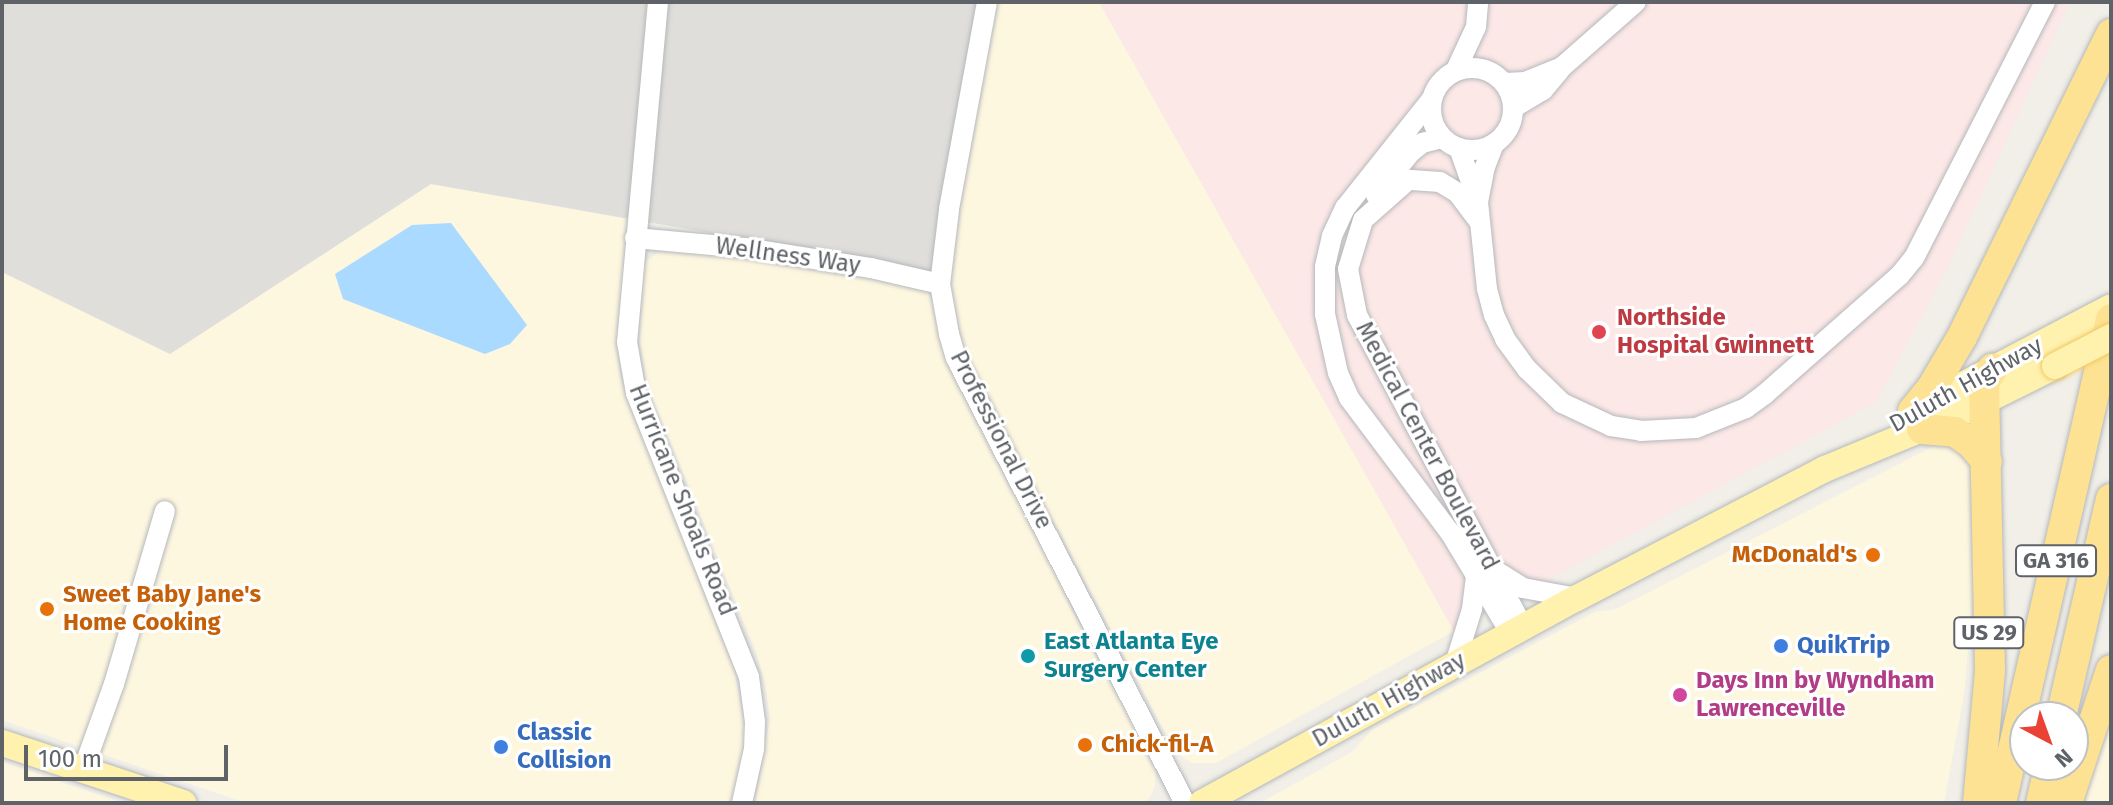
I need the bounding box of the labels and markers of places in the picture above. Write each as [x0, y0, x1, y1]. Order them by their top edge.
place label: Northside Hospital Gwinnett [1617, 304, 1814, 360]
marker: Northside Hospital Gwinnett [1588, 321, 1610, 343]
place label: McDonald's [1732, 541, 1857, 569]
marker: McDonald's [1864, 546, 1882, 564]
place label: Sweet Baby Jane's Home Cooking [63, 581, 261, 637]
marker: Sweet Baby Jane's Home Cooking [38, 600, 56, 618]
place label: East Atlanta Eye Surgery Center [1044, 628, 1218, 684]
place label: QuikTrip [1797, 632, 1890, 660]
marker: QuikTrip [1772, 637, 1790, 655]
marker: East Atlanta Eye Surgery Center [1019, 647, 1037, 665]
place label: Days Inn by Wyndham Lawrenceville [1696, 667, 1935, 723]
marker: Days Inn by Wyndham Lawrenceville [1671, 686, 1689, 704]
place label: Classic Collision [517, 719, 612, 775]
place label: Chick-fil-A [1101, 731, 1213, 759]
marker: Chick-fil-A [1076, 736, 1094, 754]
marker: Classic Collision [492, 738, 510, 756]

